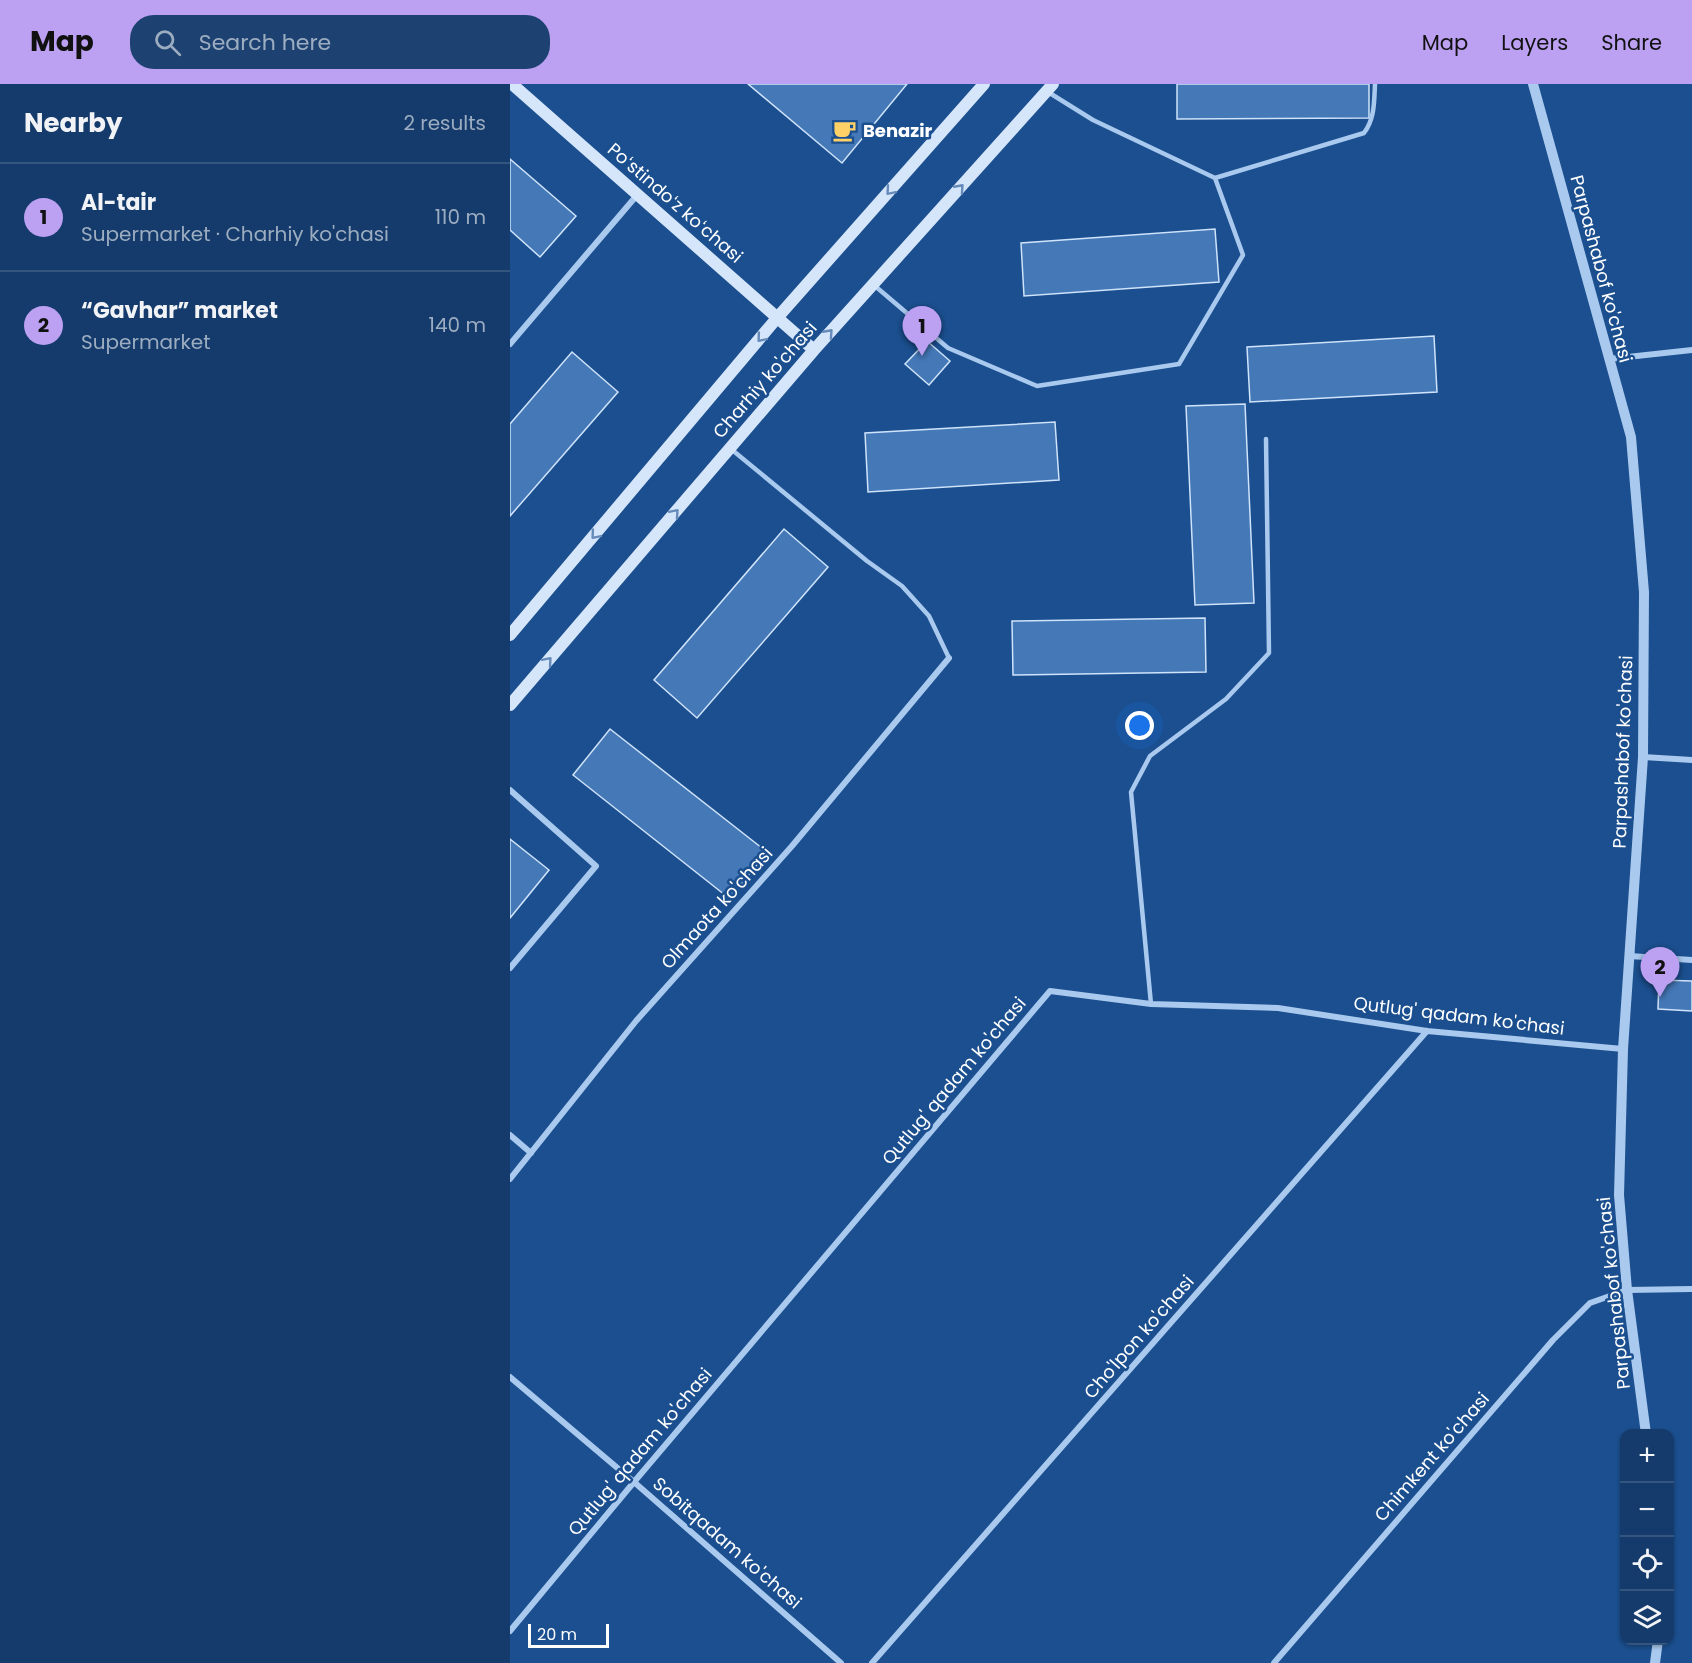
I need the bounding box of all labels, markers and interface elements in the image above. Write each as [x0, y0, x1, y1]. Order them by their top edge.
search box [130, 15, 550, 69]
text: Map [30, 22, 94, 61]
icon: search [151, 26, 184, 59]
text: Search here [199, 27, 331, 58]
text: Map [1422, 28, 1468, 57]
text: Layers [1501, 28, 1568, 57]
text: Share [1601, 28, 1662, 57]
text: Nearby [24, 105, 122, 141]
text: 2 results [403, 109, 486, 137]
cafe icon: Benazir [832, 118, 858, 144]
place label: Benazir [863, 118, 933, 143]
street label: Poʻstindoʻz koʻchasi [602, 137, 748, 268]
street label: Parpashabof ko'chasi [1564, 172, 1639, 365]
one-way arrow [886, 184, 897, 195]
one-way arrow [953, 184, 964, 195]
text: Al-tair [81, 187, 156, 218]
text: 1 [40, 203, 47, 231]
text: 110 m [435, 203, 486, 231]
text: Supermarket · Charhiy ko'chasi [81, 220, 389, 248]
text: “Gavhar” market [81, 295, 278, 326]
pin: 1 [902, 306, 942, 356]
text: 2 [38, 311, 49, 339]
text: 140 m [429, 311, 486, 339]
street label: Charhiy ko'chasi [707, 316, 822, 443]
text: Supermarket [81, 328, 210, 356]
one-way arrow [822, 329, 833, 340]
one-way arrow [757, 331, 768, 342]
one-way arrow [668, 509, 679, 519]
one-way arrow [591, 528, 602, 539]
street label: Parpashabof ko'chasi [1607, 655, 1638, 849]
one-way arrow [541, 657, 552, 668]
your location [1125, 711, 1154, 740]
street label: Olmaota ko'chasi [655, 841, 778, 974]
pin: 2 [1640, 948, 1680, 997]
street label: Qutlug' qadam ko'chasi [1352, 990, 1566, 1041]
street label: Qutlug' qadam ko'chasi [876, 991, 1031, 1170]
street label: Parpashabof ko'chasi [1591, 1196, 1636, 1390]
street label: Cho'lpon ko'chasi [1078, 1269, 1199, 1404]
street label: Qutlug' qadam ko'chasi [562, 1362, 717, 1541]
street label: Chimkent ko'chasi [1368, 1387, 1495, 1527]
map controls [1620, 1429, 1674, 1645]
button: + [1620, 1429, 1674, 1483]
street label: Sobitqadam ko'chasi [648, 1471, 807, 1614]
button: − [1620, 1483, 1674, 1537]
button: locate [1620, 1537, 1674, 1591]
button: layers [1620, 1591, 1674, 1645]
scale bar [528, 1621, 609, 1648]
text: 20 m [537, 1623, 577, 1646]

